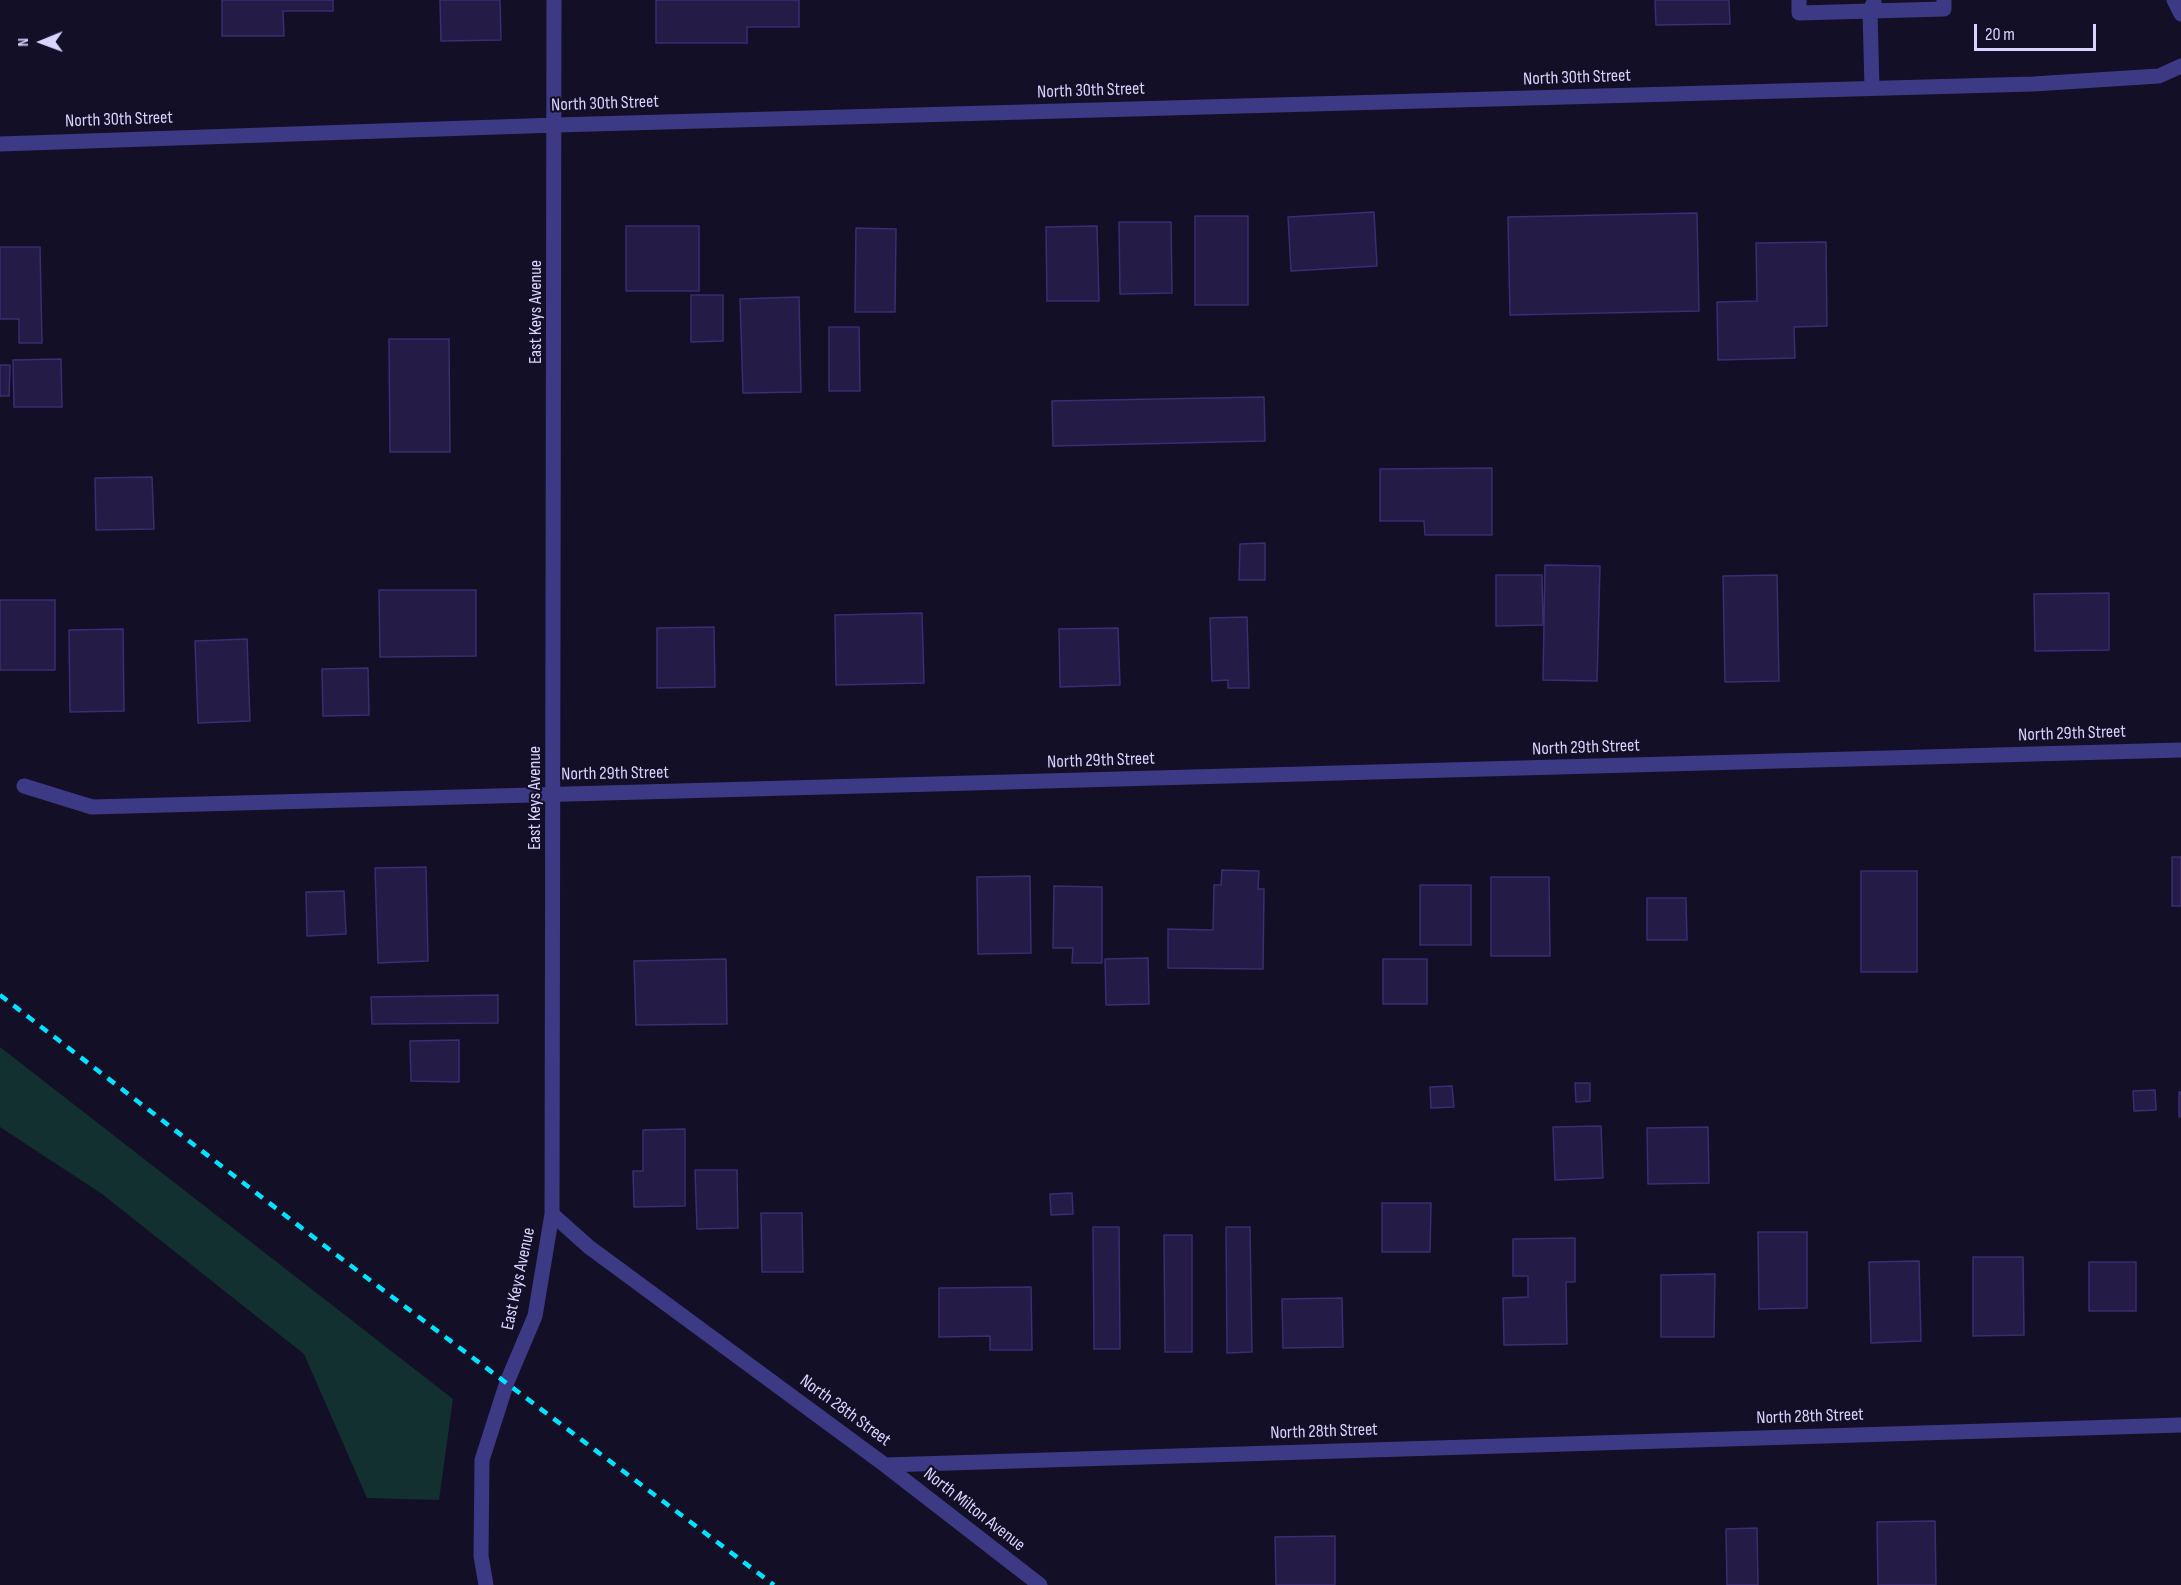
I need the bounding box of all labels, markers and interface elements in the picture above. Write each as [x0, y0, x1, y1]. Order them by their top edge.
north arrow [12, 12, 72, 72]
scale bar [1977, 12, 2098, 50]
text: 20 m [1985, 24, 2015, 45]
text: N [14, 38, 33, 47]
street label: North 30th Street [1523, 65, 1631, 91]
street label: North 30th Street [1037, 78, 1145, 104]
street label: North 30th Street [551, 91, 659, 117]
street label: North 30th Street [65, 107, 173, 133]
street label: East Keys Avenue [525, 260, 547, 364]
street label: North 29th Street [2018, 721, 2126, 747]
street label: North 29th Street [1532, 735, 1640, 761]
street label: East Keys Avenue [524, 746, 546, 850]
street label: North 29th Street [1047, 748, 1155, 774]
street label: North 29th Street [561, 762, 669, 786]
street label: East Keys Avenue [498, 1226, 540, 1332]
street label: North 28th Street [795, 1371, 895, 1451]
street label: North 28th Street [1756, 1404, 1864, 1430]
street label: North 28th Street [1270, 1419, 1378, 1445]
street label: North Milton Avenue [919, 1464, 1029, 1556]

